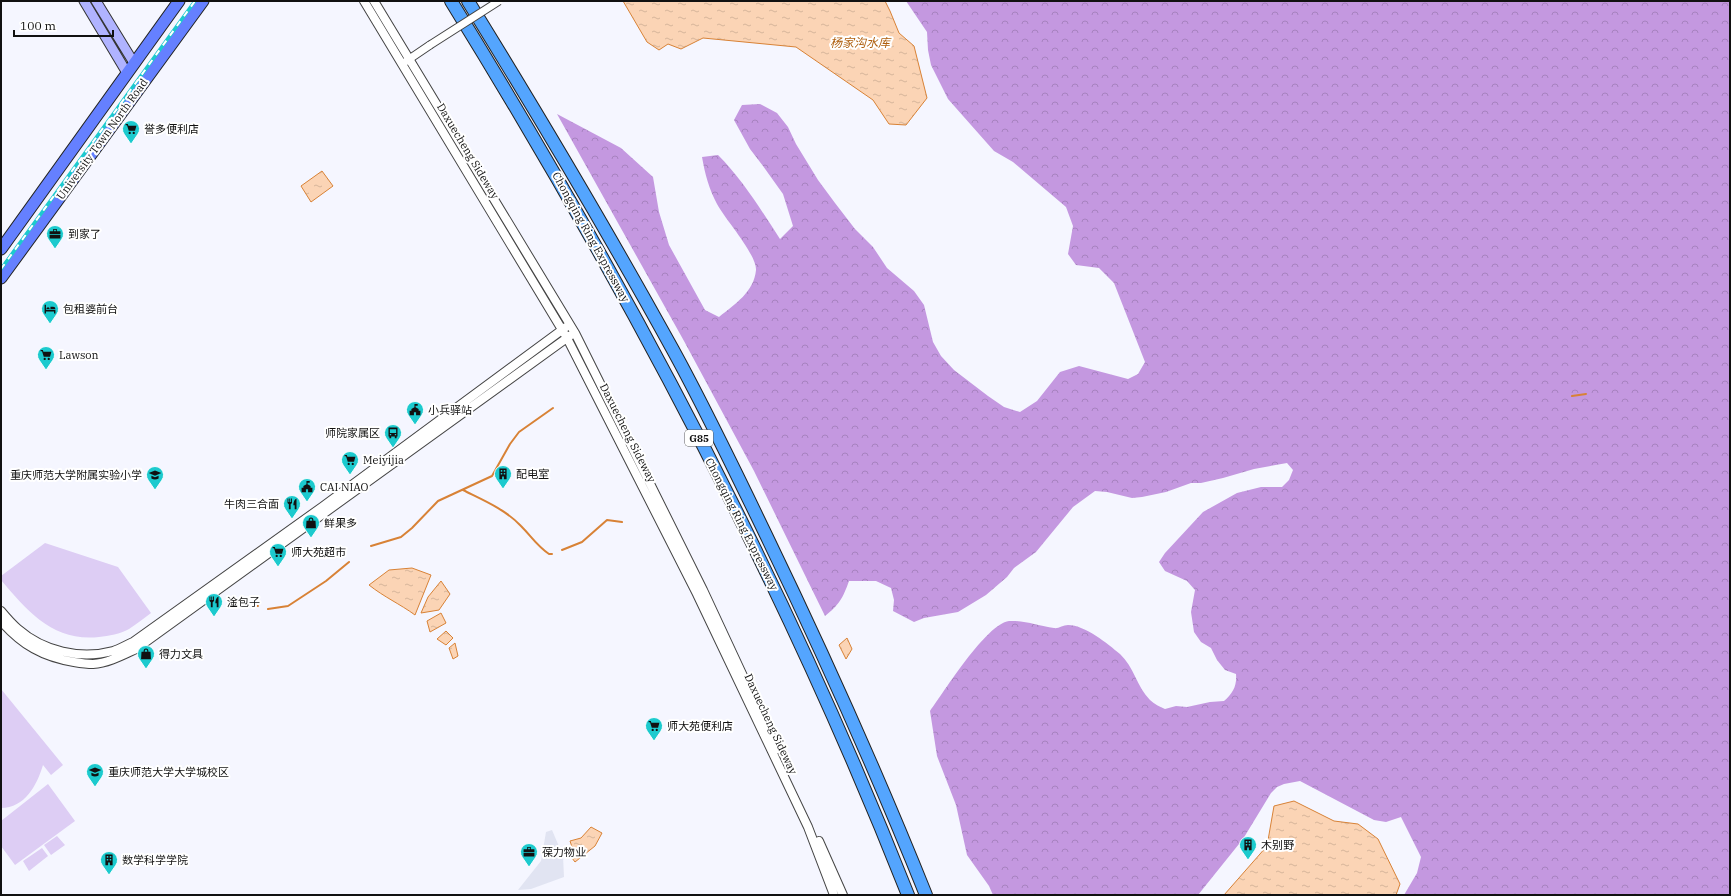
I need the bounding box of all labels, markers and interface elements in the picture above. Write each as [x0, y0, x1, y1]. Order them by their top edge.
scale bar [14, 12, 113, 38]
text: 100 m [20, 18, 56, 33]
water label: 杨家沟水库 [830, 35, 892, 50]
street label: University Town North Road [53, 75, 151, 202]
street label: Daxuecheng Sideway [434, 101, 502, 202]
supermarket icon: 誉多便利店 [121, 119, 141, 144]
place label: 誉多便利店 [144, 122, 199, 136]
street label: Chongqing Ring Expressway [549, 169, 633, 305]
office icon: 到家了 [45, 224, 65, 249]
place label: 到家了 [68, 227, 101, 241]
hotel icon: 包租婆前台 [40, 299, 60, 324]
place label: 包租婆前台 [63, 302, 118, 316]
supermarket icon: Lawson [36, 345, 56, 370]
place label: Lawson [59, 348, 99, 362]
street label: Daxuecheng Sideway [597, 381, 659, 485]
public building icon: 小兵驿站 [405, 400, 425, 425]
place label: 小兵驿站 [428, 403, 472, 417]
bus stop icon: 师院家属区 [383, 423, 403, 448]
place label: 师院家属区 [325, 426, 380, 440]
road number: G85 [685, 430, 713, 446]
supermarket icon: Meiyijia [340, 450, 360, 475]
place label: Meiyijia [363, 453, 404, 467]
street label: Chongqing Ring Expressway [702, 455, 782, 593]
building icon: 配电室 [493, 464, 513, 489]
school or university icon: 重庆师范大学附属实验小学 [145, 465, 165, 490]
place label: 配电室 [516, 467, 549, 481]
place label: 重庆师范大学附属实验小学 [10, 468, 142, 482]
public building icon: CAI NIAO [297, 477, 317, 502]
place label: CAI NIAO [320, 480, 369, 494]
restaurant icon: 牛肉三合面 [282, 494, 302, 519]
place label: 牛肉三合面 [224, 497, 279, 511]
shop icon: 鲜果多 [301, 513, 321, 538]
place label: 鲜果多 [324, 516, 357, 530]
supermarket icon: 师大苑超市 [268, 542, 288, 567]
place label: 师大苑超市 [291, 545, 346, 559]
restaurant icon: 淦包子 [204, 592, 224, 617]
place label: 淦包子 [227, 595, 260, 609]
shop icon: 得力文具 [136, 644, 156, 669]
place label: 得力文具 [159, 647, 203, 661]
street label: Daxuecheng Sideway [742, 671, 801, 777]
supermarket icon: 师大苑便利店 [644, 716, 664, 741]
place label: 师大苑便利店 [667, 719, 733, 733]
school or university icon: 重庆师范大学大学城校区 [85, 762, 105, 787]
place label: 重庆师范大学大学城校区 [108, 765, 229, 779]
building icon: 木别野 [1238, 835, 1258, 860]
place label: 木别野 [1261, 838, 1294, 852]
office icon: 葆力物业 [519, 842, 539, 867]
place label: 葆力物业 [542, 845, 586, 859]
building icon: 数学科学学院 [99, 850, 119, 875]
place label: 数学科学学院 [122, 853, 188, 867]

